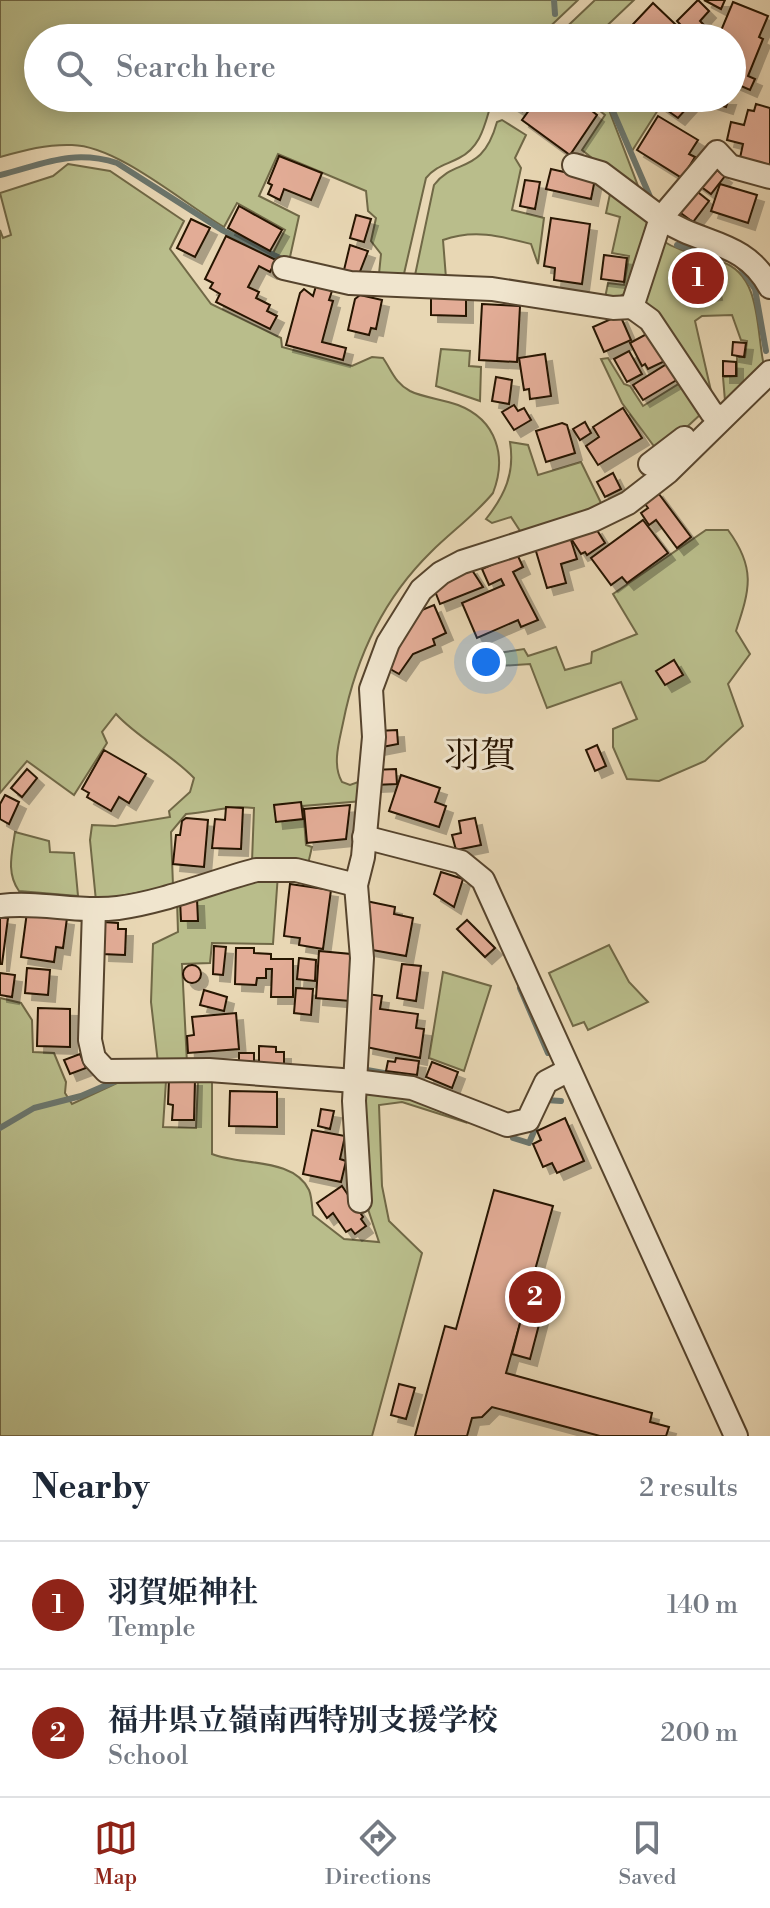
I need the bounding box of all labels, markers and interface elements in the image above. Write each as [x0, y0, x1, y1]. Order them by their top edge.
search box [24, 24, 746, 112]
icon: search [52, 46, 96, 90]
text: Search here [116, 49, 276, 87]
pin: 1 [672, 248, 724, 308]
your location [466, 642, 506, 682]
district label: 羽賀 [444, 734, 516, 779]
pin: 2 [509, 1267, 561, 1327]
text: Nearby [32, 1467, 150, 1509]
text: 2 results [639, 1472, 738, 1504]
text: 羽賀姫神社 [108, 1574, 258, 1612]
text: 1 [52, 1589, 64, 1621]
text: 140 m [667, 1589, 738, 1621]
text: Temple [108, 1612, 196, 1644]
text: 福井県立嶺南西特別支援学校 [108, 1702, 498, 1740]
text: 2 [50, 1717, 66, 1749]
text: 200 m [661, 1717, 738, 1749]
text: School [108, 1740, 188, 1772]
tab: Map [94, 1816, 138, 1891]
tab: Directions [325, 1816, 431, 1891]
tab: Saved [619, 1816, 676, 1891]

